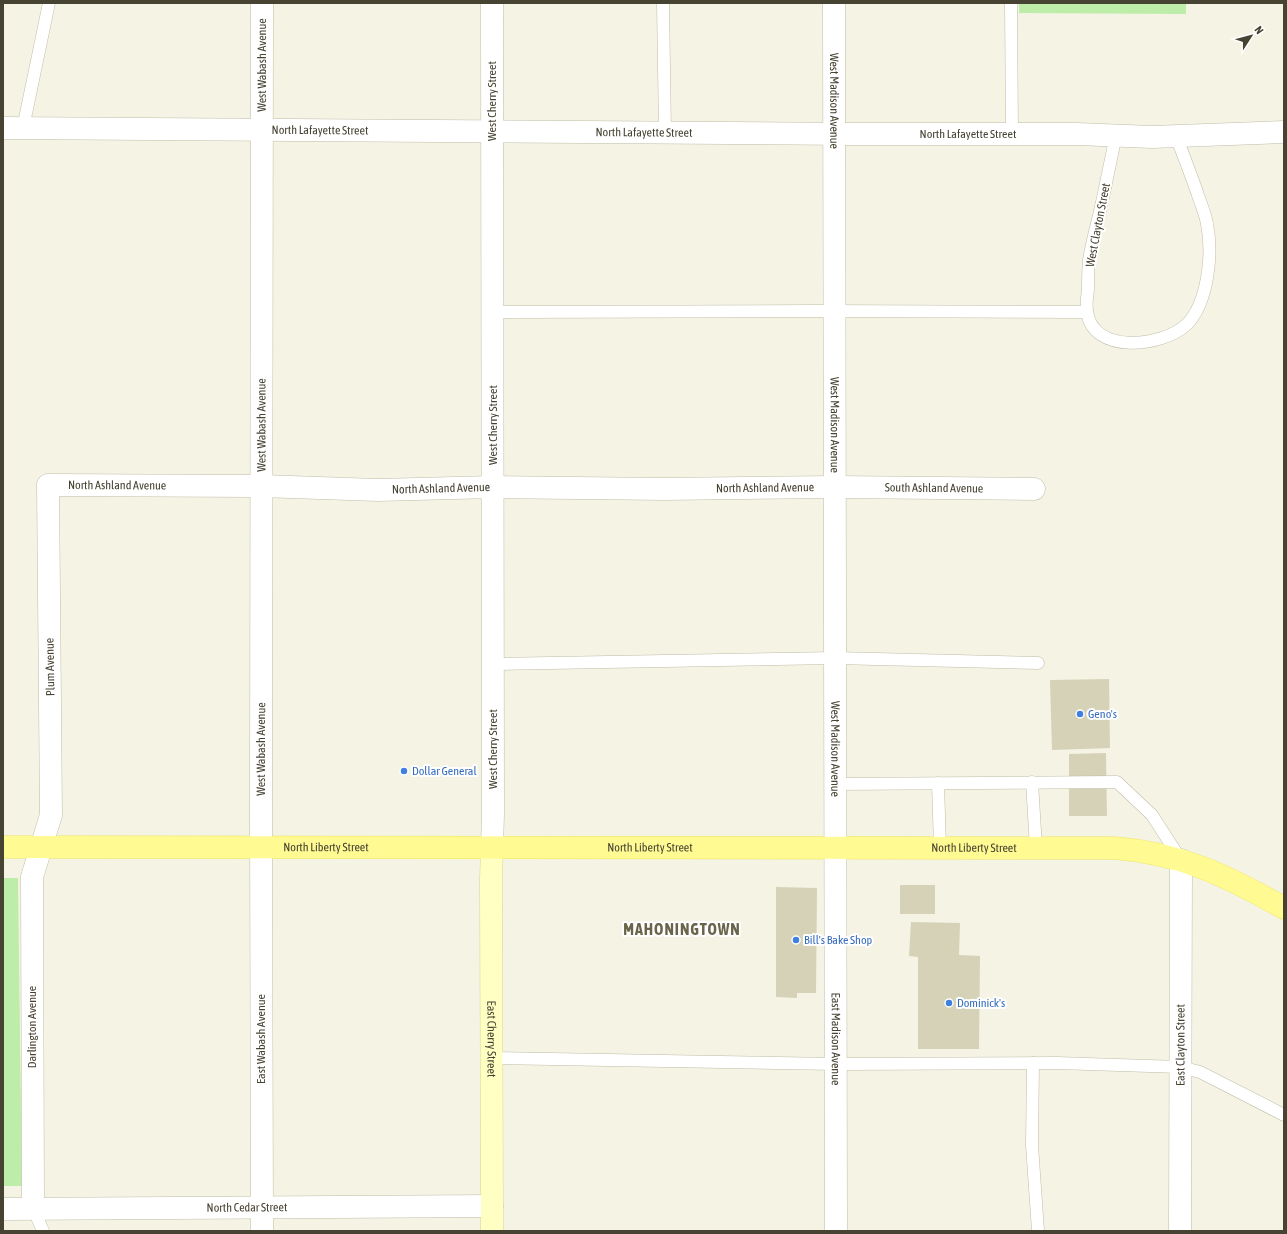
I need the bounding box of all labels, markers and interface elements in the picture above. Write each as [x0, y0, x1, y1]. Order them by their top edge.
north arrow [1231, 16, 1271, 56]
street label: West Wabash Avenue [255, 18, 269, 112]
text: N [1252, 24, 1266, 36]
street label: West Madison Avenue [827, 53, 841, 149]
street label: West Cherry Street [485, 61, 499, 141]
street label: North Lafayette Street [272, 123, 369, 138]
street label: North Lafayette Street [596, 125, 693, 140]
street label: North Lafayette Street [920, 127, 1017, 141]
street label: West Clayton Street [1083, 181, 1113, 268]
street label: West Madison Avenue [828, 377, 842, 473]
street label: West Wabash Avenue [254, 378, 269, 472]
street label: West Cherry Street [486, 385, 500, 465]
street label: North Ashland Avenue [68, 478, 166, 493]
street label: North Ashland Avenue [392, 480, 490, 497]
street label: North Ashland Avenue [716, 480, 814, 495]
street label: South Ashland Avenue [885, 480, 983, 495]
street label: Plum Avenue [42, 638, 58, 696]
street label: West Madison Avenue [828, 701, 842, 797]
street label: West Wabash Avenue [254, 702, 268, 796]
place label: Geno's [1088, 707, 1117, 721]
street label: West Cherry Street [486, 709, 500, 789]
marker: Geno's [1075, 709, 1085, 719]
place label: Dollar General [412, 764, 477, 778]
marker: Dollar General [399, 766, 409, 776]
street label: North Liberty Street [283, 840, 369, 854]
street label: North Liberty Street [607, 841, 693, 855]
street label: North Liberty Street [931, 841, 1017, 855]
district label: MAHONINGTOWN [623, 920, 741, 938]
place label: Bill's Bake Shop [804, 933, 873, 947]
marker: Bill's Bake Shop [791, 935, 801, 945]
street label: Darlington Avenue [25, 986, 39, 1068]
street label: East Madison Avenue [829, 993, 843, 1085]
street label: East Wabash Avenue [254, 994, 268, 1084]
place label: Dominick's [957, 996, 1005, 1010]
marker: Dominick's [944, 998, 954, 1008]
street label: East Cherry Street [484, 1001, 499, 1078]
street label: East Clayton Street [1173, 1003, 1188, 1086]
street label: North Cedar Street [207, 1200, 288, 1215]

